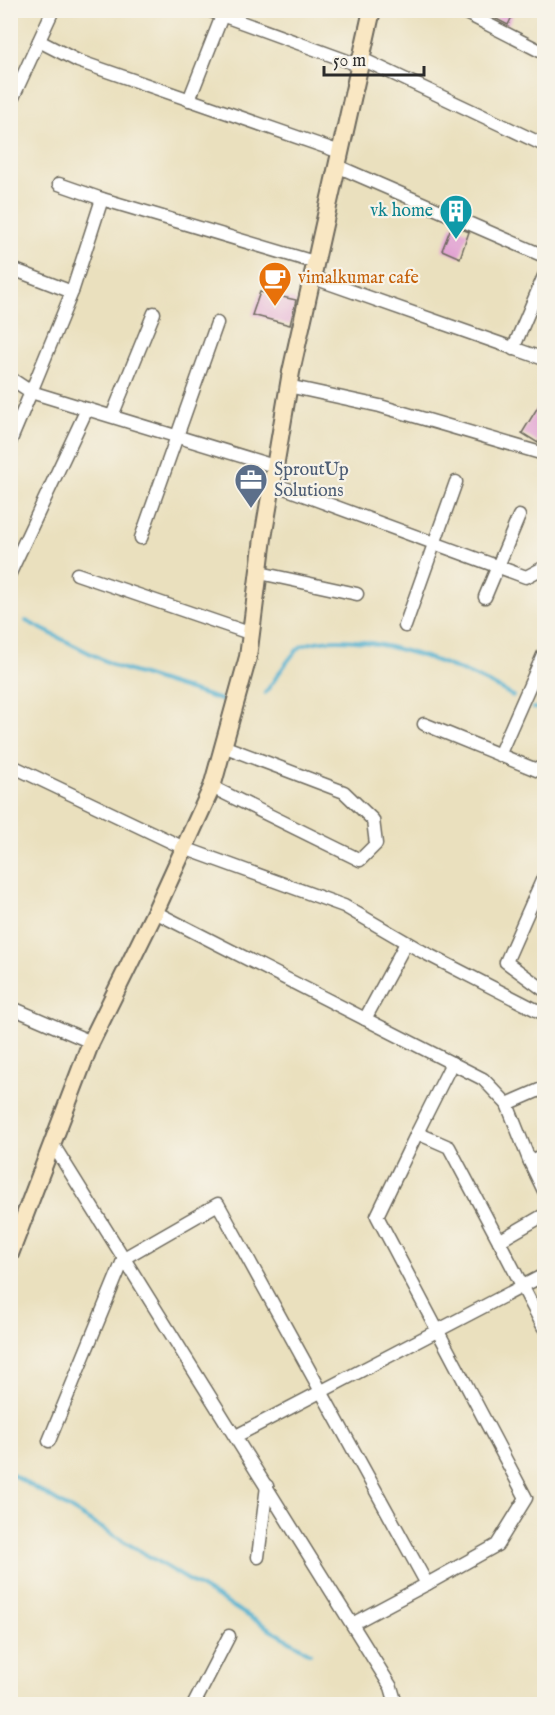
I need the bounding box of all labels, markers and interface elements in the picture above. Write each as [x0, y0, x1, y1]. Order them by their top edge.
scale bar [324, 39, 424, 77]
text: 50 m [333, 50, 366, 73]
building icon: vk home [438, 193, 474, 240]
place label: vk home [370, 200, 433, 223]
cafe icon: vimalkumar cafe [257, 260, 293, 307]
place label: vimalkumar cafe [298, 267, 419, 290]
place label: SproutUp Solutions [274, 459, 349, 503]
office icon: SproutUp Solutions [233, 462, 269, 509]

